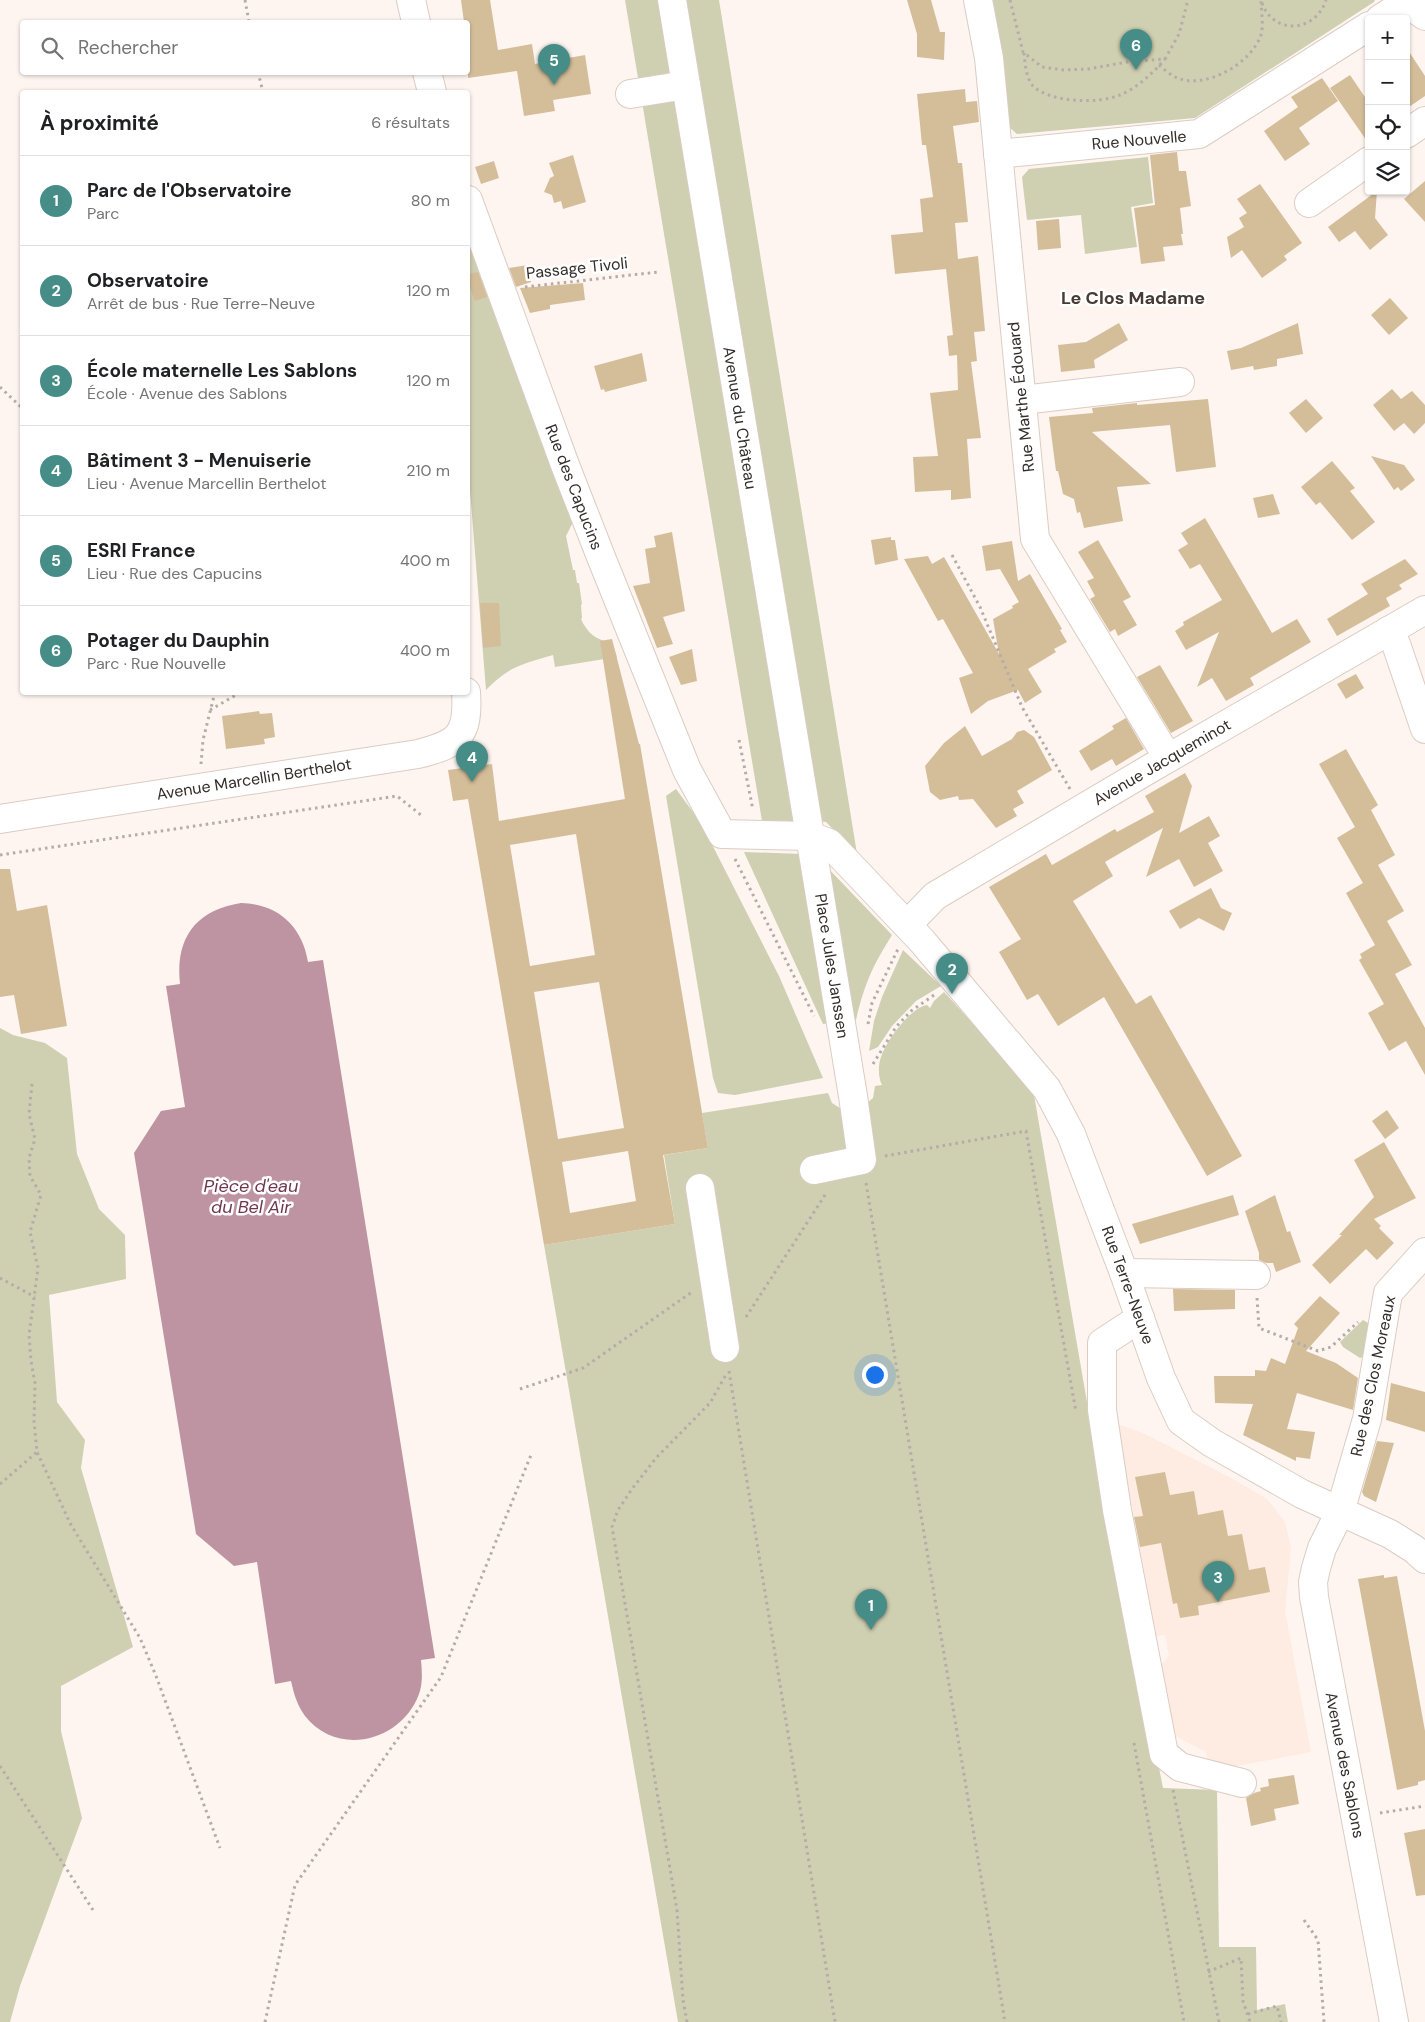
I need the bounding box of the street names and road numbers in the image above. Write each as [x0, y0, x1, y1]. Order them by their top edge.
street label: Rue Nouvelle [1091, 125, 1187, 155]
street label: Passage Tivoli [525, 252, 629, 284]
street label: Rue Marthe Édouard [1003, 321, 1039, 473]
street label: Avenue du Château [718, 345, 762, 491]
street label: Rue des Capucins [540, 421, 608, 553]
street label: Avenue Jacqueminot [1089, 714, 1235, 810]
street label: Avenue Marcellin Berthelot [155, 753, 353, 805]
street label: Place Jules Janssen [810, 892, 854, 1040]
street label: Rue Terre-Neuve [1097, 1223, 1159, 1347]
street label: Rue des Clos Moreaux [1346, 1294, 1400, 1458]
street label: Avenue des Sablons [1321, 1690, 1369, 1840]

